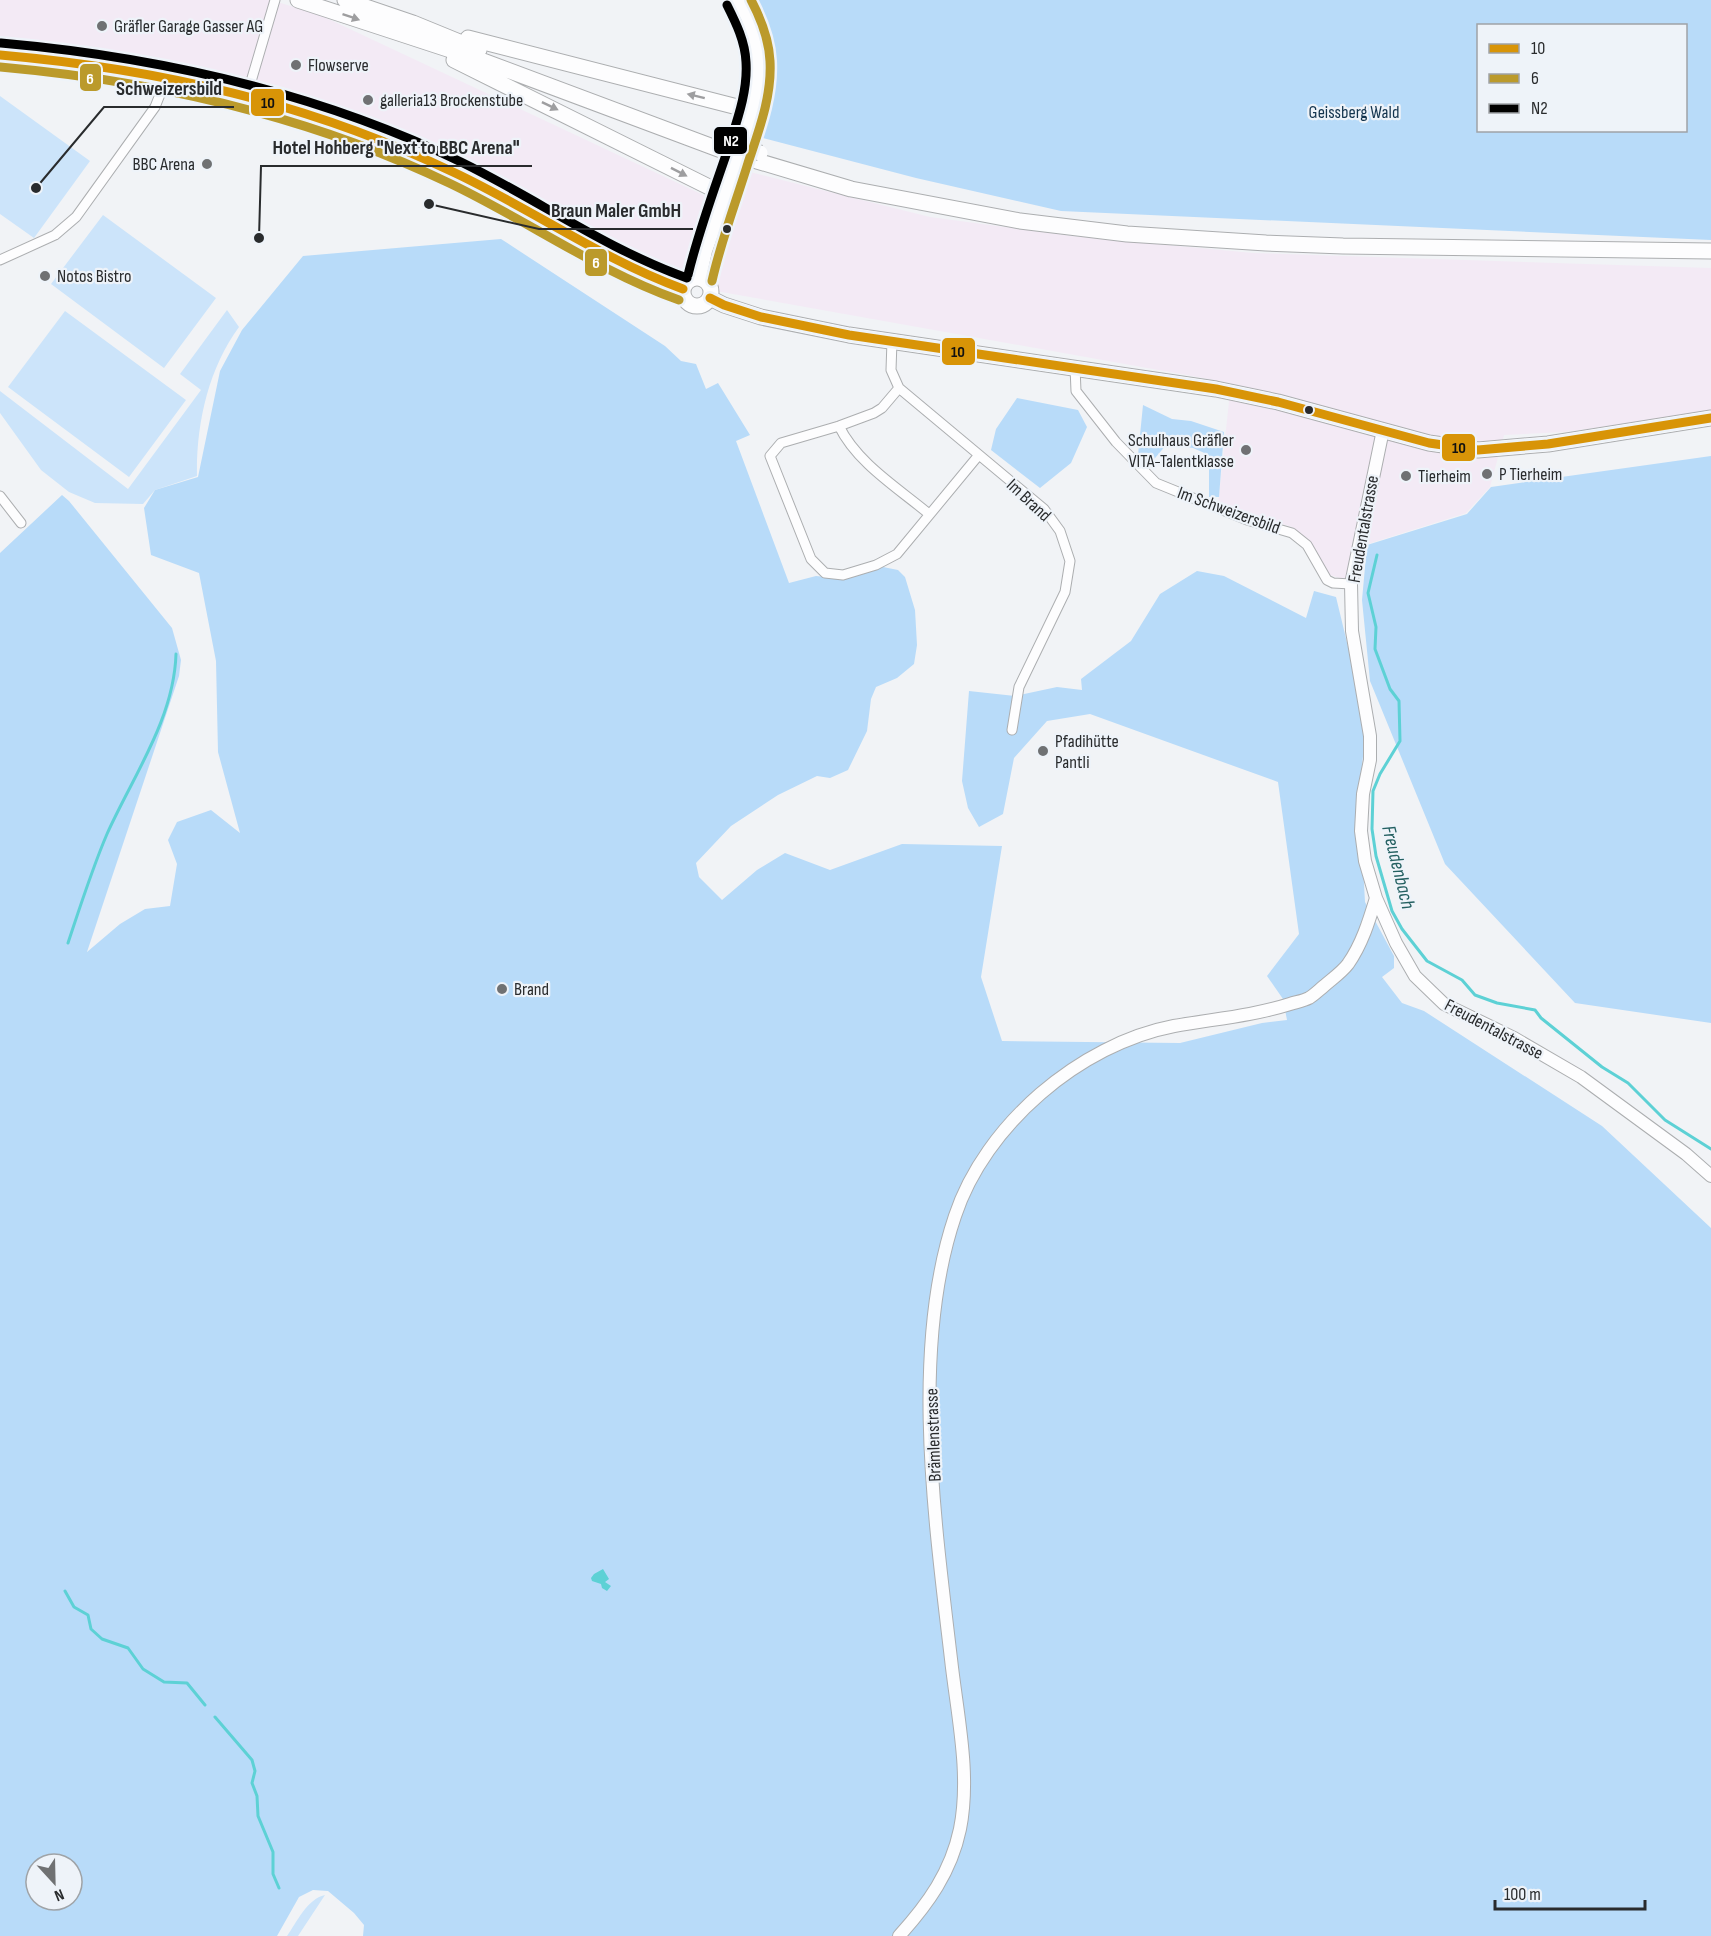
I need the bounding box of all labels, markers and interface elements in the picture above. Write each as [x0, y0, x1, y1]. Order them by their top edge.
one-way arrow [342, 12, 360, 22]
place label: Gräfler Garage Gasser AG [114, 16, 263, 37]
marker: Gräfler Garage Gasser AG [95, 19, 109, 33]
legend [1477, 24, 1687, 132]
text: 10 [1531, 38, 1545, 59]
place label: Flowserve [308, 55, 369, 76]
marker: Flowserve [289, 58, 303, 72]
line badge: 6 [79, 63, 102, 92]
text: 6 [1531, 68, 1539, 89]
callout: Schweizersbild [104, 69, 234, 107]
text: 6 [86, 70, 94, 89]
text: Schweizersbild [116, 77, 222, 101]
line badge: 10 [250, 88, 285, 117]
place label: galleria13 Brockenstube [380, 90, 523, 111]
one-way arrow [687, 91, 706, 101]
marker: galleria13 Brockenstube [361, 93, 375, 107]
text: 10 [261, 94, 275, 113]
text: N2 [1531, 98, 1548, 119]
one-way arrow [541, 102, 558, 111]
park label: Geissberg Wald [1309, 102, 1399, 123]
line badge: N2 [713, 126, 748, 155]
callout: Hotel Hohberg "Next to BBC Arena" [261, 128, 532, 166]
text: N2 [723, 132, 739, 151]
text: Hotel Hohberg "Next to BBC Arena" [272, 136, 520, 160]
place label: BBC Arena [133, 154, 195, 175]
marker: BBC Arena [200, 157, 214, 171]
one-way arrow [671, 167, 688, 177]
callout: Braun Maler GmbH [539, 191, 693, 229]
text: Braun Maler GmbH [551, 199, 681, 223]
unlabelled marker [721, 223, 733, 235]
line badge: 6 [584, 248, 608, 277]
text: 6 [592, 254, 600, 273]
place label: Notos Bistro [57, 266, 131, 287]
marker: Notos Bistro [38, 269, 52, 283]
line badge: 10 [941, 337, 976, 366]
text: 10 [951, 343, 965, 362]
unlabelled marker [1303, 404, 1315, 416]
place label: Schulhaus Gräfler VITA-Talentklasse [1128, 430, 1234, 472]
line badge: 10 [1441, 433, 1476, 462]
text: 10 [1452, 439, 1466, 458]
marker: Schulhaus Gräfler VITA-Talentklasse [1239, 443, 1253, 457]
place label: P Tierheim [1499, 464, 1562, 485]
place label: Tierheim [1418, 466, 1471, 487]
marker: P Tierheim [1480, 467, 1494, 481]
marker: Tierheim [1399, 469, 1413, 483]
street label: Freudentalstrasse [1344, 474, 1383, 584]
street label: Im Brand [1002, 475, 1055, 526]
street label: Im Schweizersbild [1175, 482, 1283, 539]
place label: Pfadihütte Pantli [1055, 731, 1119, 773]
marker: Pfadihütte Pantli [1036, 744, 1050, 758]
water label: Freudenbach [1376, 823, 1420, 912]
place label: Brand [514, 979, 549, 1000]
marker: Brand [495, 982, 509, 996]
street label: Freudentalstrasse [1441, 995, 1547, 1064]
street label: Brämlenstrasse [921, 1388, 946, 1482]
north arrow [24, 1852, 84, 1912]
scale bar [1495, 1873, 1645, 1911]
text: N [52, 1884, 67, 1905]
text: 100 m [1504, 1884, 1541, 1905]

